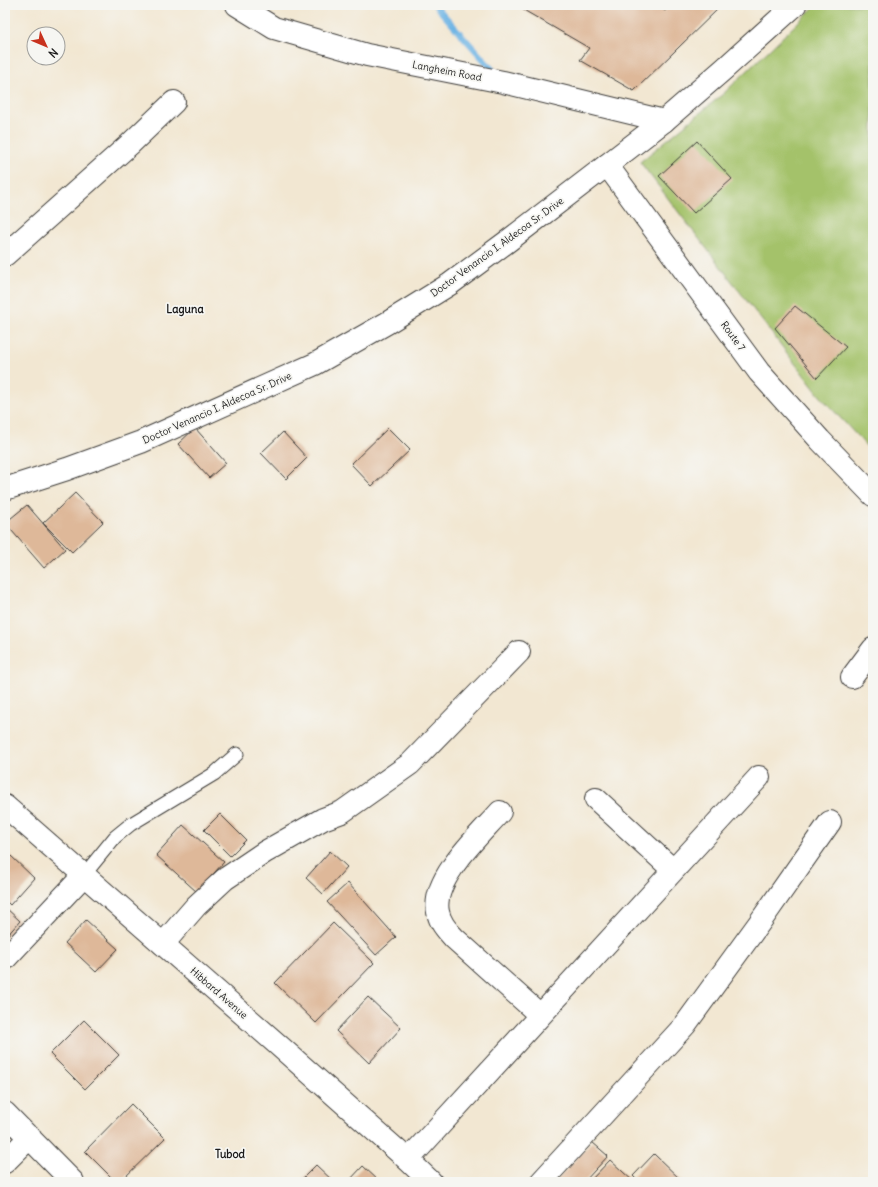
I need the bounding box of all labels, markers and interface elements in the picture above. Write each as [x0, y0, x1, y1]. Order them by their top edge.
north arrow [26, 26, 66, 66]
text: N [46, 45, 61, 61]
street label: Langheim Road [411, 58, 483, 84]
street label: Doctor Venancio I. Aldecoa Sr. Drive [428, 194, 566, 300]
district label: Laguna [166, 302, 204, 317]
street label: Route 7 [718, 319, 748, 354]
street label: Doctor Venancio I. Aldecoa Sr. Drive [140, 369, 294, 447]
street label: Hibbard Avenue [188, 965, 250, 1021]
district label: Tubod [215, 1147, 246, 1161]

